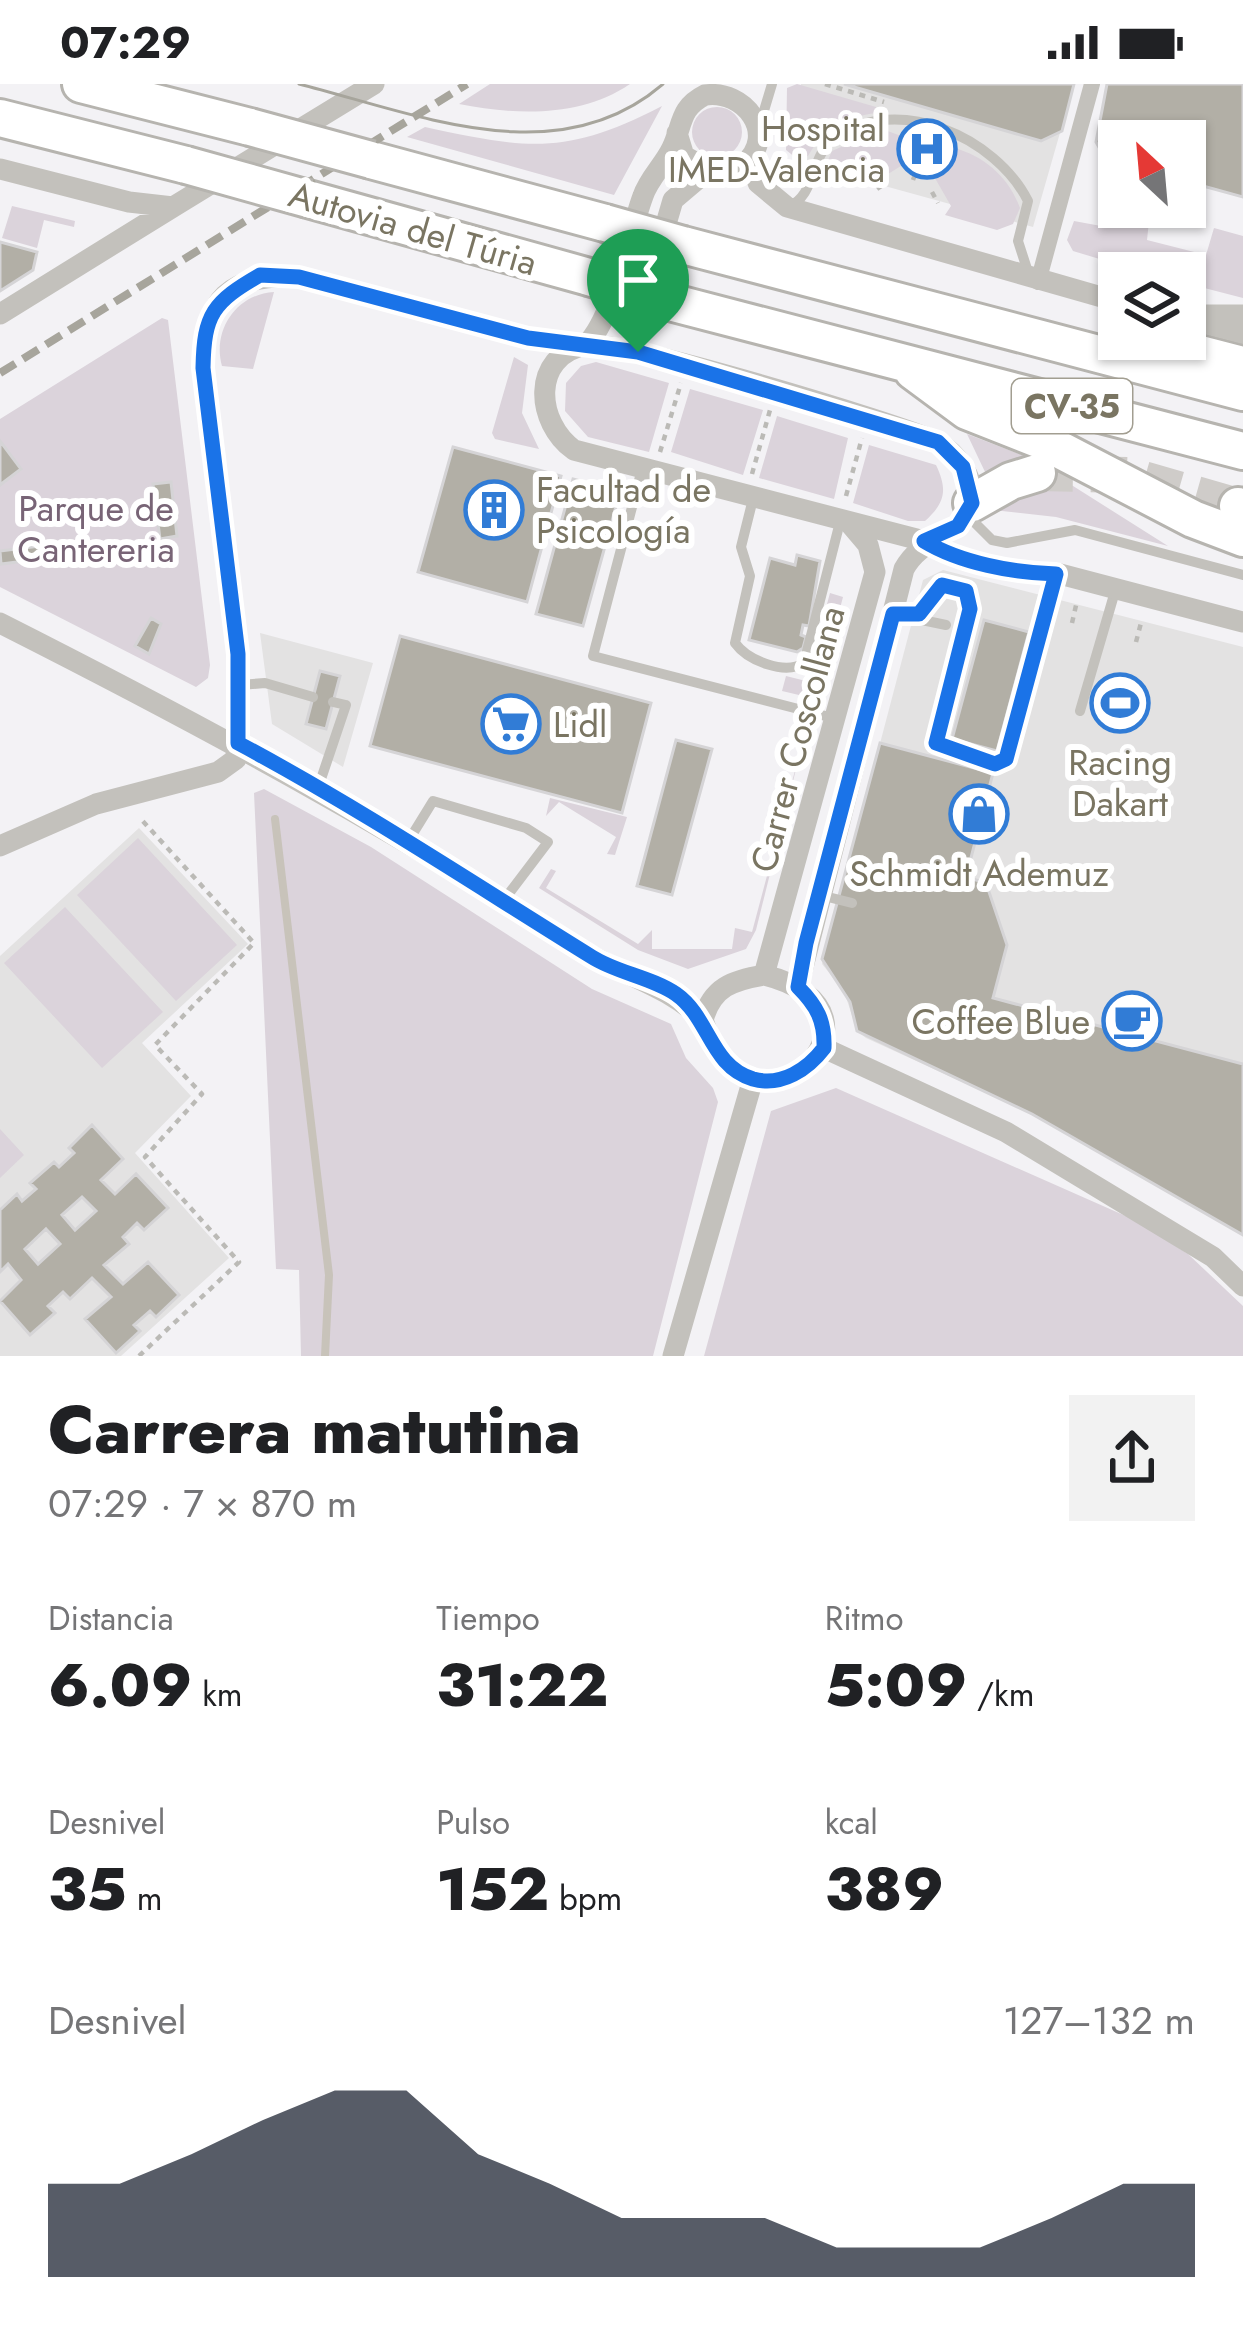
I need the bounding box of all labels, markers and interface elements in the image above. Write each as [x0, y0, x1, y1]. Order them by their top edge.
text: 07:29 [60, 10, 191, 75]
place label: Hospital IMED-Valencia [668, 102, 885, 195]
hospital icon: Hospital IMED-Valencia [896, 118, 958, 180]
north arrow [1098, 120, 1206, 228]
map controls [1098, 120, 1206, 360]
street label: Autovia del Túria [283, 168, 543, 288]
pin [587, 229, 689, 352]
icon: arrive [605, 247, 671, 313]
button: layers [1098, 252, 1206, 360]
road number: CV-35 [1012, 379, 1132, 433]
place label: Facultad de Psicología [536, 463, 711, 556]
building icon: Facultad de Psicología [463, 479, 525, 541]
park label: Parque de Cantereria [17, 482, 175, 575]
street label: Carrer Coscollana [736, 600, 858, 878]
sports icon: Racing Dakart [1089, 672, 1151, 734]
supermarket icon: Lidl [480, 693, 542, 755]
place label: Lidl [553, 698, 607, 750]
place label: Racing Dakart [1068, 736, 1172, 829]
shop icon: Schmidt Ademuz [948, 783, 1010, 845]
place label: Schmidt Ademuz [849, 847, 1109, 899]
cafe icon: Coffee Blue [1101, 990, 1163, 1052]
place label: Coffee Blue [911, 995, 1090, 1047]
text: Carrera matutina [48, 1382, 581, 1478]
button: share [1069, 1395, 1195, 1521]
text: 07:29 · 7 × 870 m [48, 1475, 357, 1532]
text: Distancia [48, 1595, 174, 1642]
text: Tiempo [436, 1595, 540, 1642]
text: Ritmo [825, 1595, 903, 1642]
text: 6.09 [48, 1642, 192, 1729]
text: 31:22 [436, 1642, 608, 1729]
text: 5:09 [825, 1642, 967, 1729]
text: km [192, 1671, 242, 1718]
text: /km [967, 1671, 1034, 1718]
text: Desnivel [48, 1799, 165, 1846]
text: Pulso [436, 1799, 510, 1846]
text: kcal [825, 1799, 878, 1846]
text: 35 [48, 1846, 127, 1933]
text: 152 [436, 1846, 549, 1933]
text: 389 [825, 1846, 944, 1933]
text: m [127, 1875, 162, 1922]
text: bpm [549, 1875, 622, 1922]
text: Desnivel [48, 1992, 187, 2049]
text: 127–132 m [1003, 1992, 1195, 2049]

